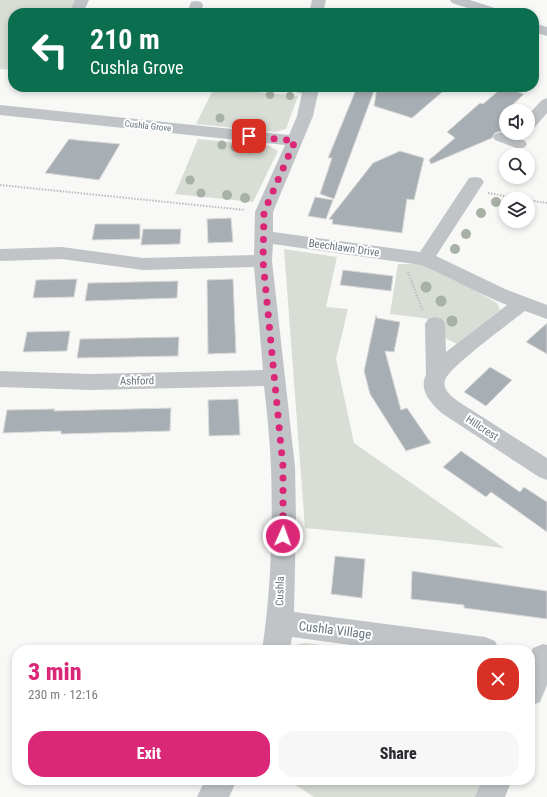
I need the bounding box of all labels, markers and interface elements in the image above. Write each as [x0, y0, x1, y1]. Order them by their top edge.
text: 210 m [90, 23, 160, 56]
icon: left [24, 24, 76, 76]
text: Cushla Grove [90, 57, 184, 78]
map controls [499, 104, 535, 228]
button: sound [499, 104, 535, 140]
street label: Cushla Grove [124, 119, 172, 133]
pin [232, 119, 266, 153]
icon: arrive [238, 125, 260, 147]
button: search [499, 148, 535, 184]
button: layers [499, 192, 535, 228]
street label: Beechlawn Drive [308, 237, 380, 259]
street label: Ashford [120, 374, 154, 388]
street label: Hillcrest [463, 413, 501, 443]
position arrow [262, 515, 304, 557]
street label: Cushla [273, 576, 287, 606]
street label: Cushla Village [298, 618, 372, 642]
text: 3 min [28, 658, 82, 686]
button: close [477, 658, 519, 700]
text: 230 m · 12:16 [28, 687, 98, 702]
button: Exit [28, 731, 270, 777]
button: Share [278, 731, 519, 777]

